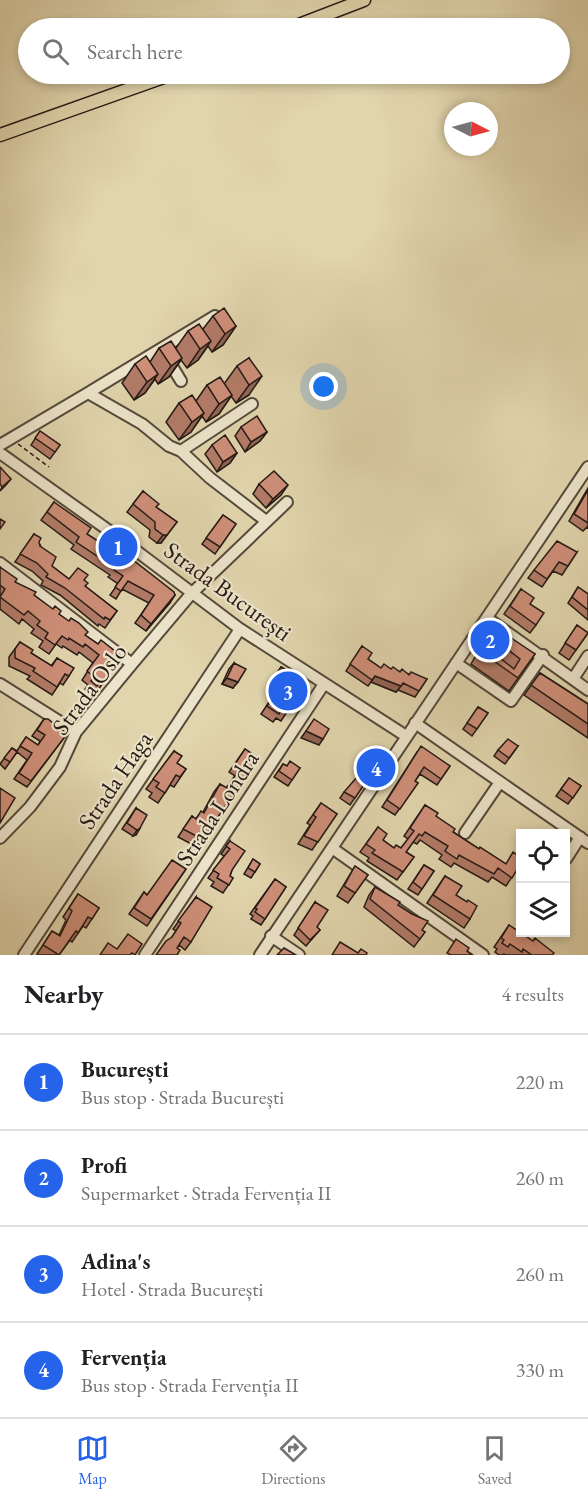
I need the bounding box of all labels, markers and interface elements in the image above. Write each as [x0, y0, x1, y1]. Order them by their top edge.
search box [18, 18, 570, 84]
icon: search [39, 35, 72, 68]
text: Search here [87, 37, 182, 66]
north arrow [444, 102, 498, 156]
your location [309, 372, 338, 401]
pin: 1 [98, 524, 138, 570]
street label: Strada București [158, 534, 298, 648]
pin: 2 [470, 618, 510, 662]
street label: Strada Oslo [45, 637, 134, 741]
pin: 3 [268, 668, 308, 714]
street label: Strada Haga [71, 725, 159, 835]
street label: Strada Londra [168, 744, 266, 871]
pin: 4 [356, 746, 395, 790]
map controls [516, 829, 570, 937]
button: locate [516, 829, 570, 883]
button: layers [516, 883, 570, 937]
text: Nearby [24, 977, 104, 1011]
text: 4 results [501, 981, 564, 1007]
text: București [81, 1055, 169, 1084]
text: 1 [38, 1069, 49, 1095]
text: 220 m [516, 1069, 564, 1095]
text: Bus stop · Strada București [81, 1084, 284, 1110]
text: Profi [81, 1151, 127, 1180]
text: 2 [38, 1165, 49, 1191]
text: 260 m [516, 1165, 564, 1191]
text: Supermarket · Strada Fervenția II [81, 1180, 331, 1206]
text: Adina's [81, 1247, 150, 1276]
text: 3 [38, 1261, 49, 1287]
text: 260 m [516, 1261, 564, 1287]
text: Hotel · Strada București [81, 1276, 263, 1302]
text: Fervenția [81, 1343, 167, 1372]
text: 4 [38, 1357, 49, 1383]
text: 330 m [516, 1357, 564, 1383]
text: Bus stop · Strada Fervenția II [81, 1372, 299, 1398]
tab: Map [76, 1432, 109, 1489]
tab: Directions [261, 1432, 326, 1489]
tab: Saved [478, 1432, 512, 1489]

